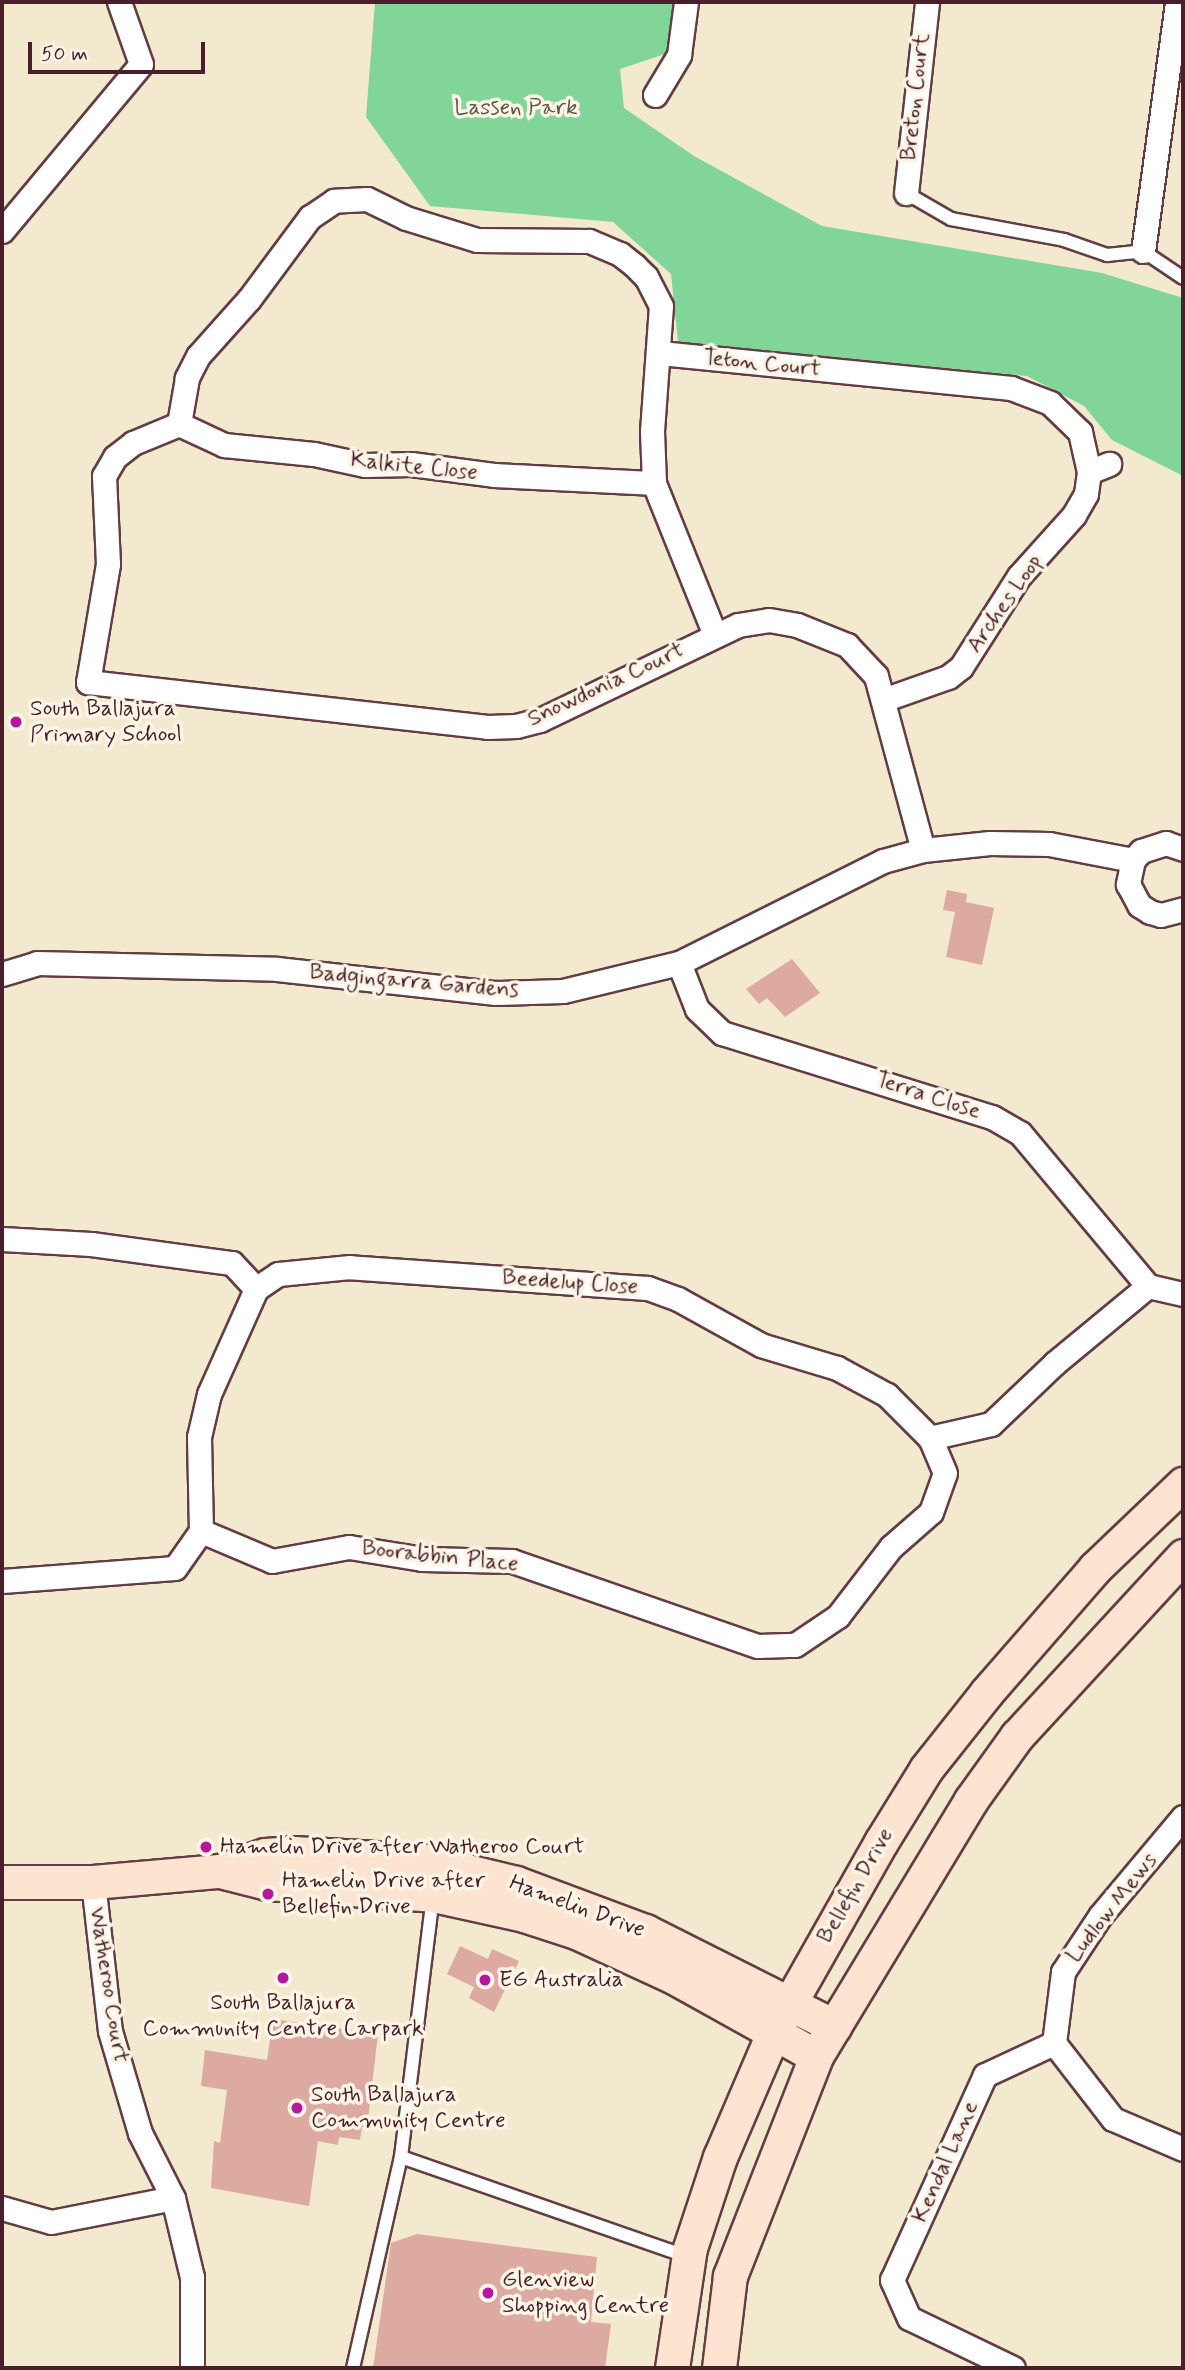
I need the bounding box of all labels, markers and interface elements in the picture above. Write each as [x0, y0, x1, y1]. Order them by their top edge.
scale bar [32, 28, 208, 72]
street label: Breton Court [896, 33, 936, 161]
text: 50 m [41, 40, 88, 68]
park label: Lassen Park [456, 94, 576, 122]
street label: Teton Court [703, 344, 821, 384]
street label: Kalkite Close [347, 446, 481, 488]
street label: Arches Loop [960, 548, 1050, 660]
street label: Snowdonia Court [525, 638, 687, 732]
place label: South Ballajura Primary School [30, 695, 182, 749]
marker: South Ballajura Primary School [8, 714, 24, 730]
street label: Badgingarra Gardens [309, 959, 519, 1005]
street label: Terra Close [872, 1066, 984, 1126]
street label: Beedelup Close [499, 1264, 641, 1302]
street label: Boorabbin Place [362, 1535, 518, 1579]
street label: Bellefin Drive [812, 1824, 900, 1948]
place label: Hamelin Drive after Watheroo Court [220, 1833, 578, 1861]
marker: Hamelin Drive after Watheroo Court [198, 1839, 214, 1855]
street label: Ludlow Mews [1062, 1849, 1162, 1967]
place label: Hamelin Drive after Bellefin Drive [282, 1867, 481, 1921]
street label: Hamelin Drive [506, 1870, 648, 1944]
marker: Hamelin Drive after Bellefin Drive [260, 1886, 276, 1902]
street label: Watheroo Court [82, 1907, 134, 2063]
place label: EG Australia [499, 1966, 620, 1994]
marker: South Ballajura Community Centre Carpark [275, 1970, 291, 1986]
marker: EG Australia [477, 1972, 493, 1988]
place label: South Ballajura Community Centre Carpark [143, 1989, 423, 2043]
place label: South Ballajura Community Centre [311, 2081, 506, 2135]
street label: Kendal Lane [908, 2099, 984, 2225]
marker: South Ballajura Community Centre [289, 2100, 305, 2116]
place label: Glenview Shopping Centre [502, 2266, 665, 2320]
marker: Glenview Shopping Centre [480, 2285, 496, 2301]

